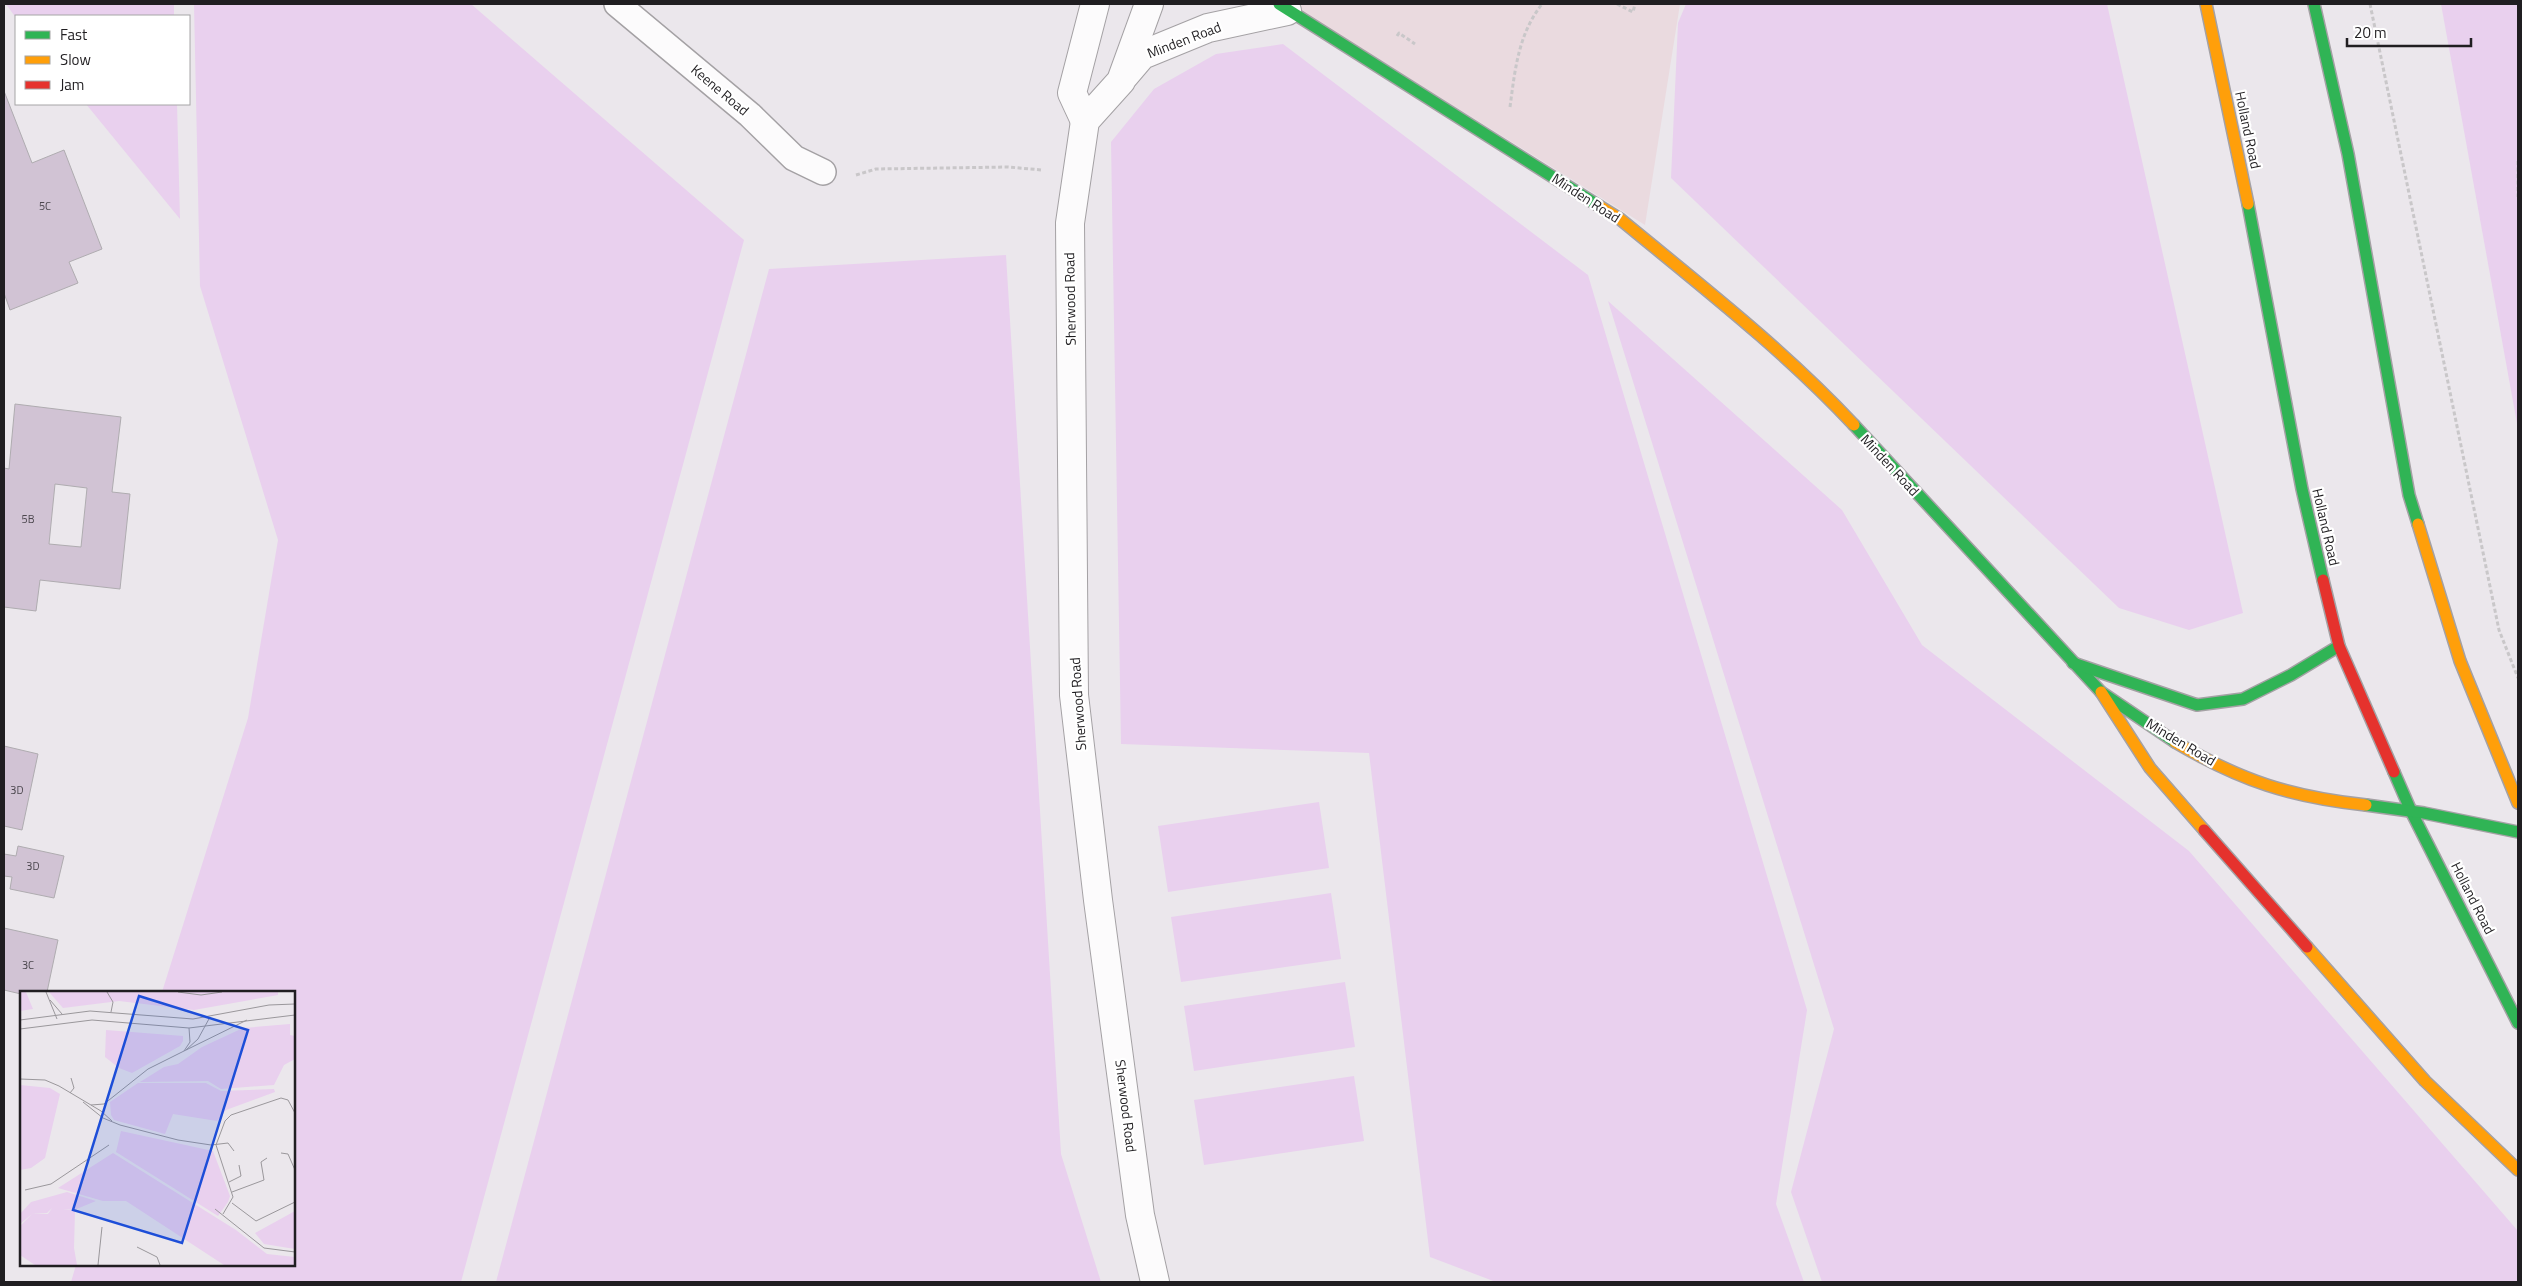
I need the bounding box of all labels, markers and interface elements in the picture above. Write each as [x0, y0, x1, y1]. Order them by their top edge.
legend [15, 15, 190, 105]
scale bar [2347, 15, 2471, 47]
street label: Minden Road [1144, 16, 1224, 63]
text: 20 m [2354, 21, 2387, 44]
text: Fast [60, 23, 88, 46]
text: Slow [60, 48, 91, 71]
street label: Keene Road [687, 59, 754, 120]
text: Jam [60, 73, 84, 96]
street label: Holland Road [2230, 89, 2267, 171]
street label: Minden Road [1548, 168, 1625, 228]
house number: 5C [39, 198, 51, 214]
street label: Sherwood Road [1058, 252, 1081, 346]
street label: Minden Road [1856, 429, 1925, 500]
street label: Holland Road [2307, 486, 2346, 568]
house number: 5B [22, 511, 35, 527]
street label: Sherwood Road [1064, 657, 1091, 751]
street label: Minden Road [2143, 713, 2220, 771]
house number: 3D [10, 782, 24, 798]
house number: 3D [26, 858, 40, 874]
street label: Holland Road [2446, 858, 2501, 938]
house number: 3C [22, 957, 34, 973]
inset map [20, 991, 295, 1266]
street label: Sherwood Road [1110, 1058, 1143, 1153]

